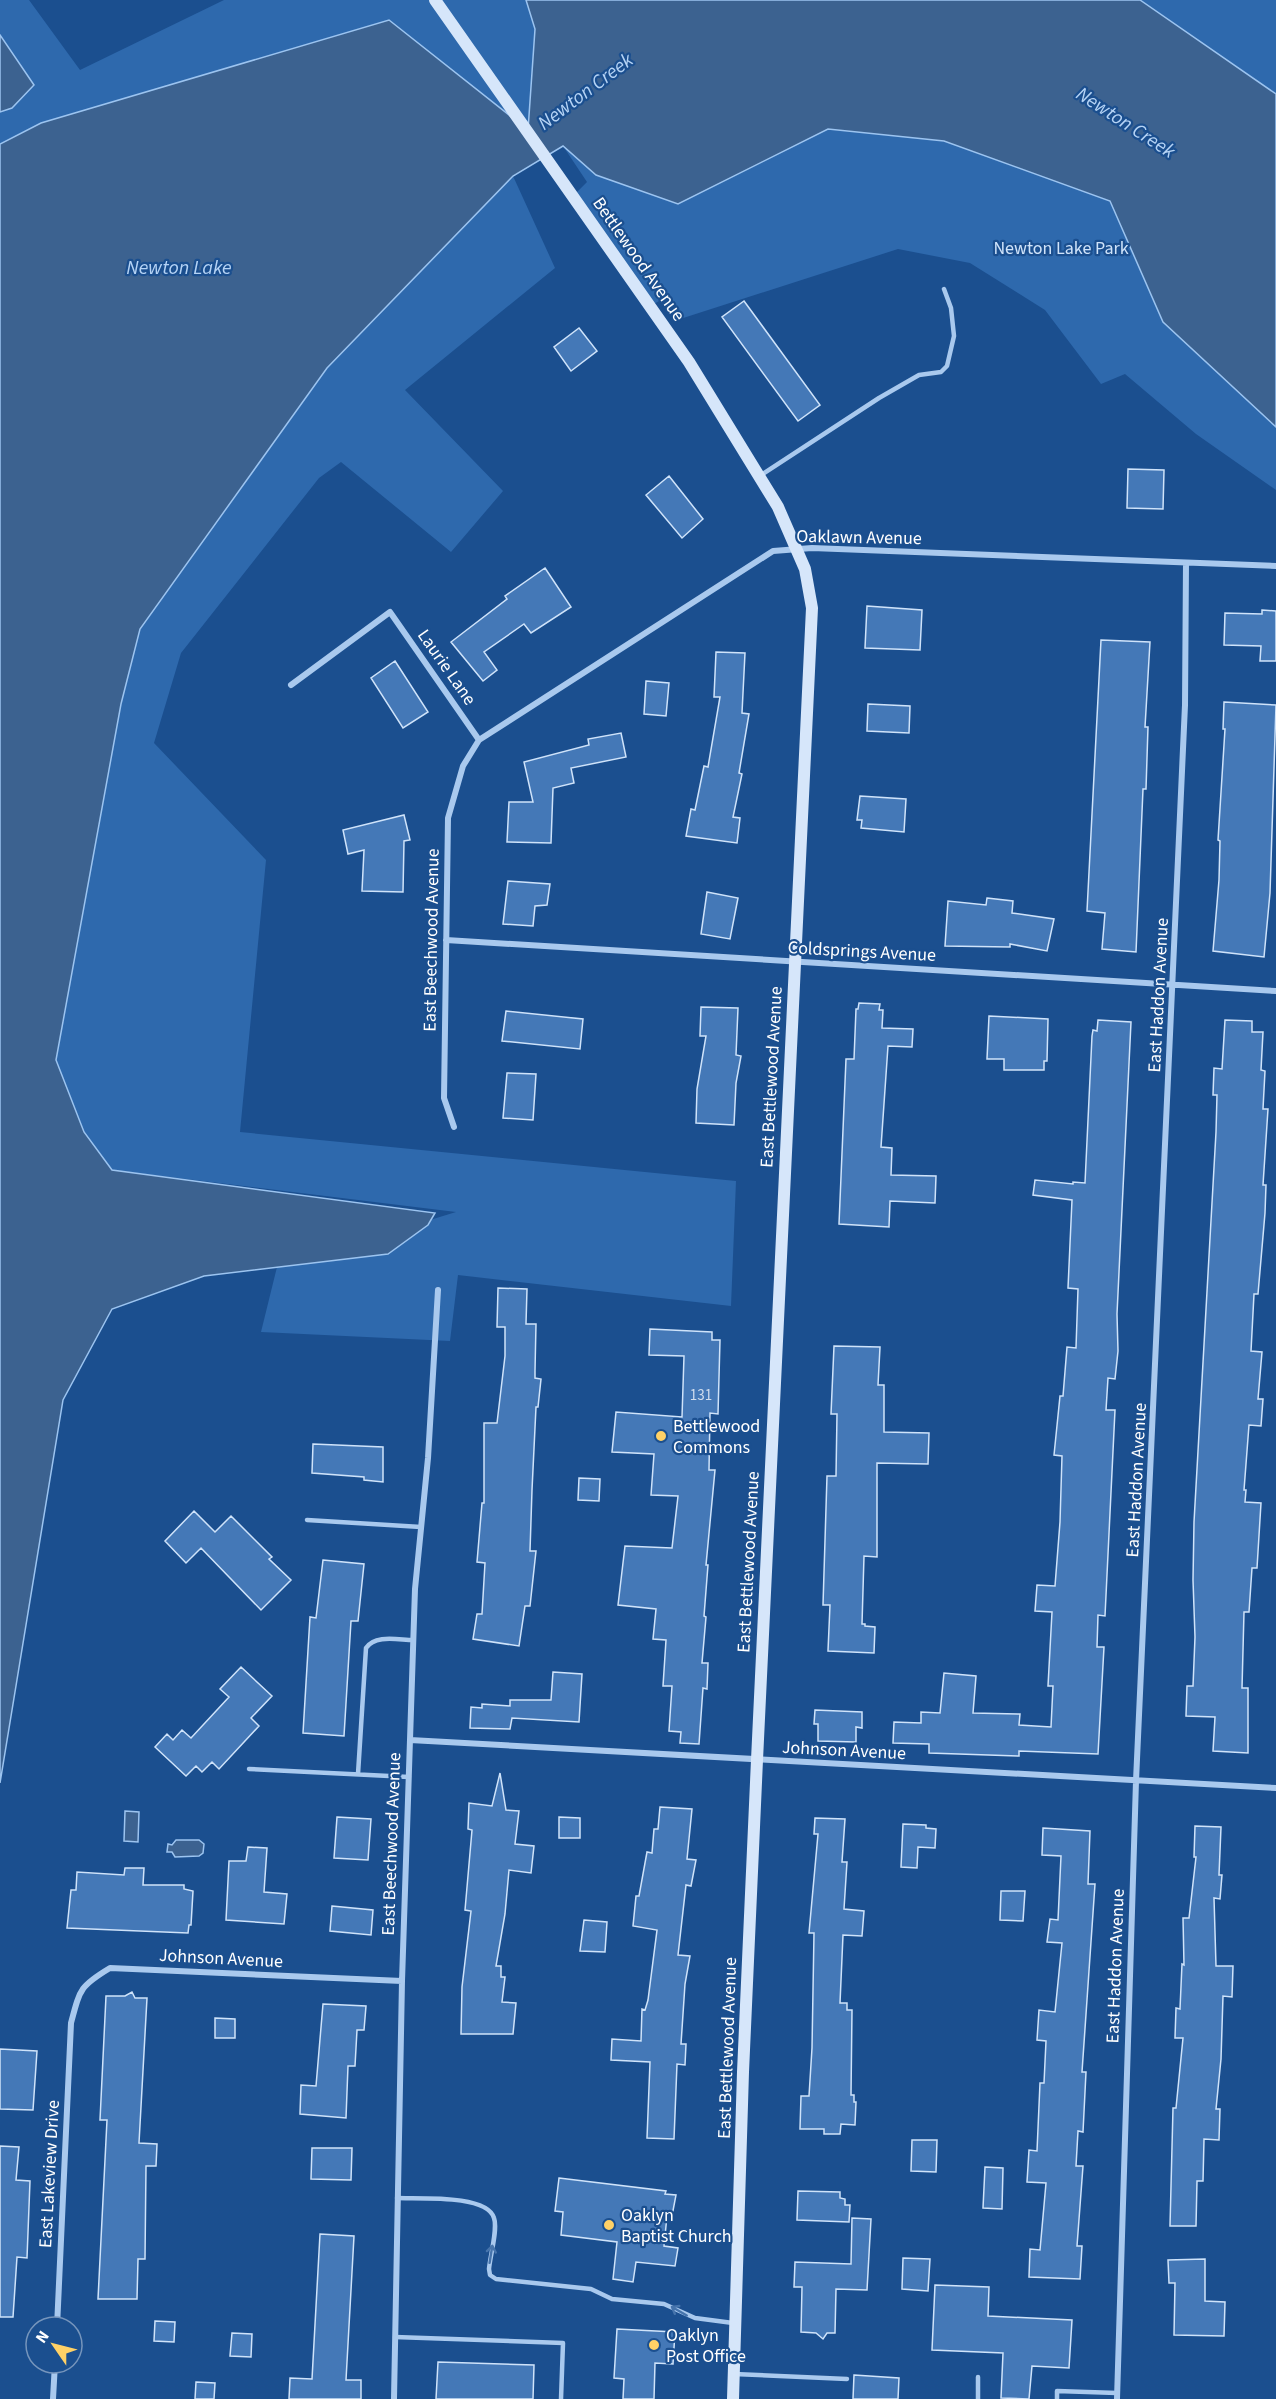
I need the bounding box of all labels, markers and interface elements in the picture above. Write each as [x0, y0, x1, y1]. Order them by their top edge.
water label: Newton Creek [532, 46, 640, 137]
water label: Newton Creek [1070, 80, 1181, 166]
street label: Bettlewood Avenue [586, 192, 691, 326]
park label: Newton Lake Park [993, 236, 1129, 261]
water label: Newton Lake [126, 254, 232, 282]
street label: Oaklawn Avenue [796, 524, 922, 551]
street label: Laurie Lane [411, 624, 482, 710]
street label: East Beechwood Avenue [417, 848, 446, 1032]
street label: East Haddon Avenue [1142, 917, 1175, 1073]
street label: Coldsprings Avenue [787, 935, 937, 968]
street label: East Bettlewood Avenue [754, 986, 789, 1168]
house number: 131 [690, 1385, 712, 1406]
street label: East Haddon Avenue [1120, 1402, 1153, 1558]
place label: Bettlewood Commons [673, 1414, 760, 1460]
marker: Bettlewood Commons [654, 1429, 668, 1443]
street label: East Bettlewood Avenue [731, 1471, 766, 1653]
street label: Johnson Avenue [781, 1735, 907, 1766]
street label: East Beechwood Avenue [376, 1752, 407, 1936]
street label: East Haddon Avenue [1100, 1888, 1131, 2044]
street label: Johnson Avenue [158, 1943, 284, 1974]
street label: East Bettlewood Avenue [712, 1957, 743, 2139]
street label: East Lakeview Drive [33, 2099, 66, 2249]
place label: Oaklyn Baptist Church [621, 2203, 732, 2249]
marker: Oaklyn Baptist Church [602, 2218, 616, 2232]
one-way arrow [485, 2245, 496, 2265]
one-way arrow [671, 2305, 688, 2317]
north arrow [24, 2315, 84, 2375]
place label: Oaklyn Post Office [666, 2323, 746, 2369]
text: N [30, 2326, 55, 2348]
marker: Oaklyn Post Office [647, 2338, 661, 2352]

